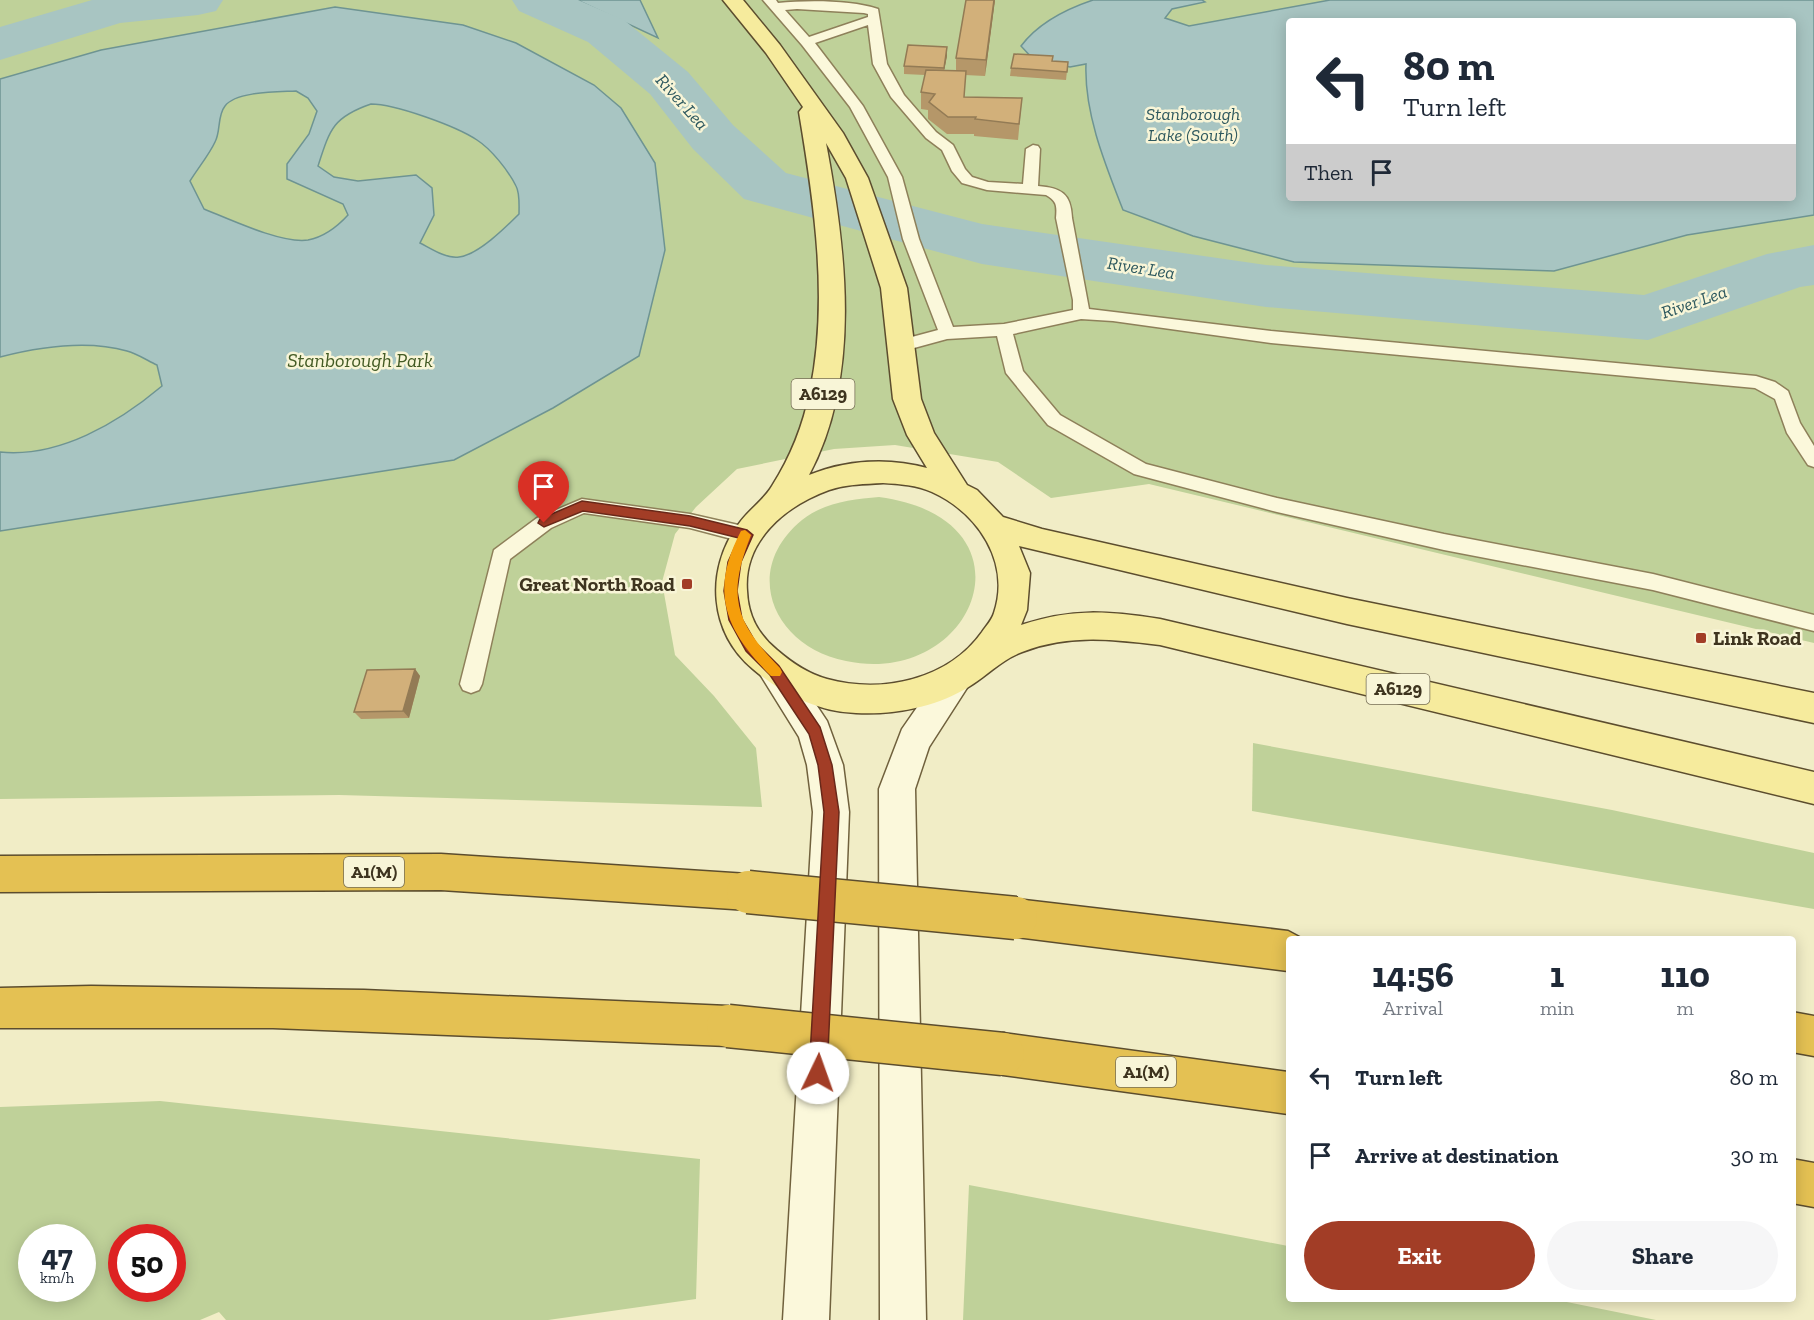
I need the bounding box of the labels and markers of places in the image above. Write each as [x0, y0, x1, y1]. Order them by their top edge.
pin [518, 461, 569, 523]
place label: Great North Road [519, 572, 676, 596]
marker: Great North Road [680, 577, 694, 591]
place label: Link Road [1713, 626, 1802, 650]
marker: Link Road [1694, 631, 1708, 645]

